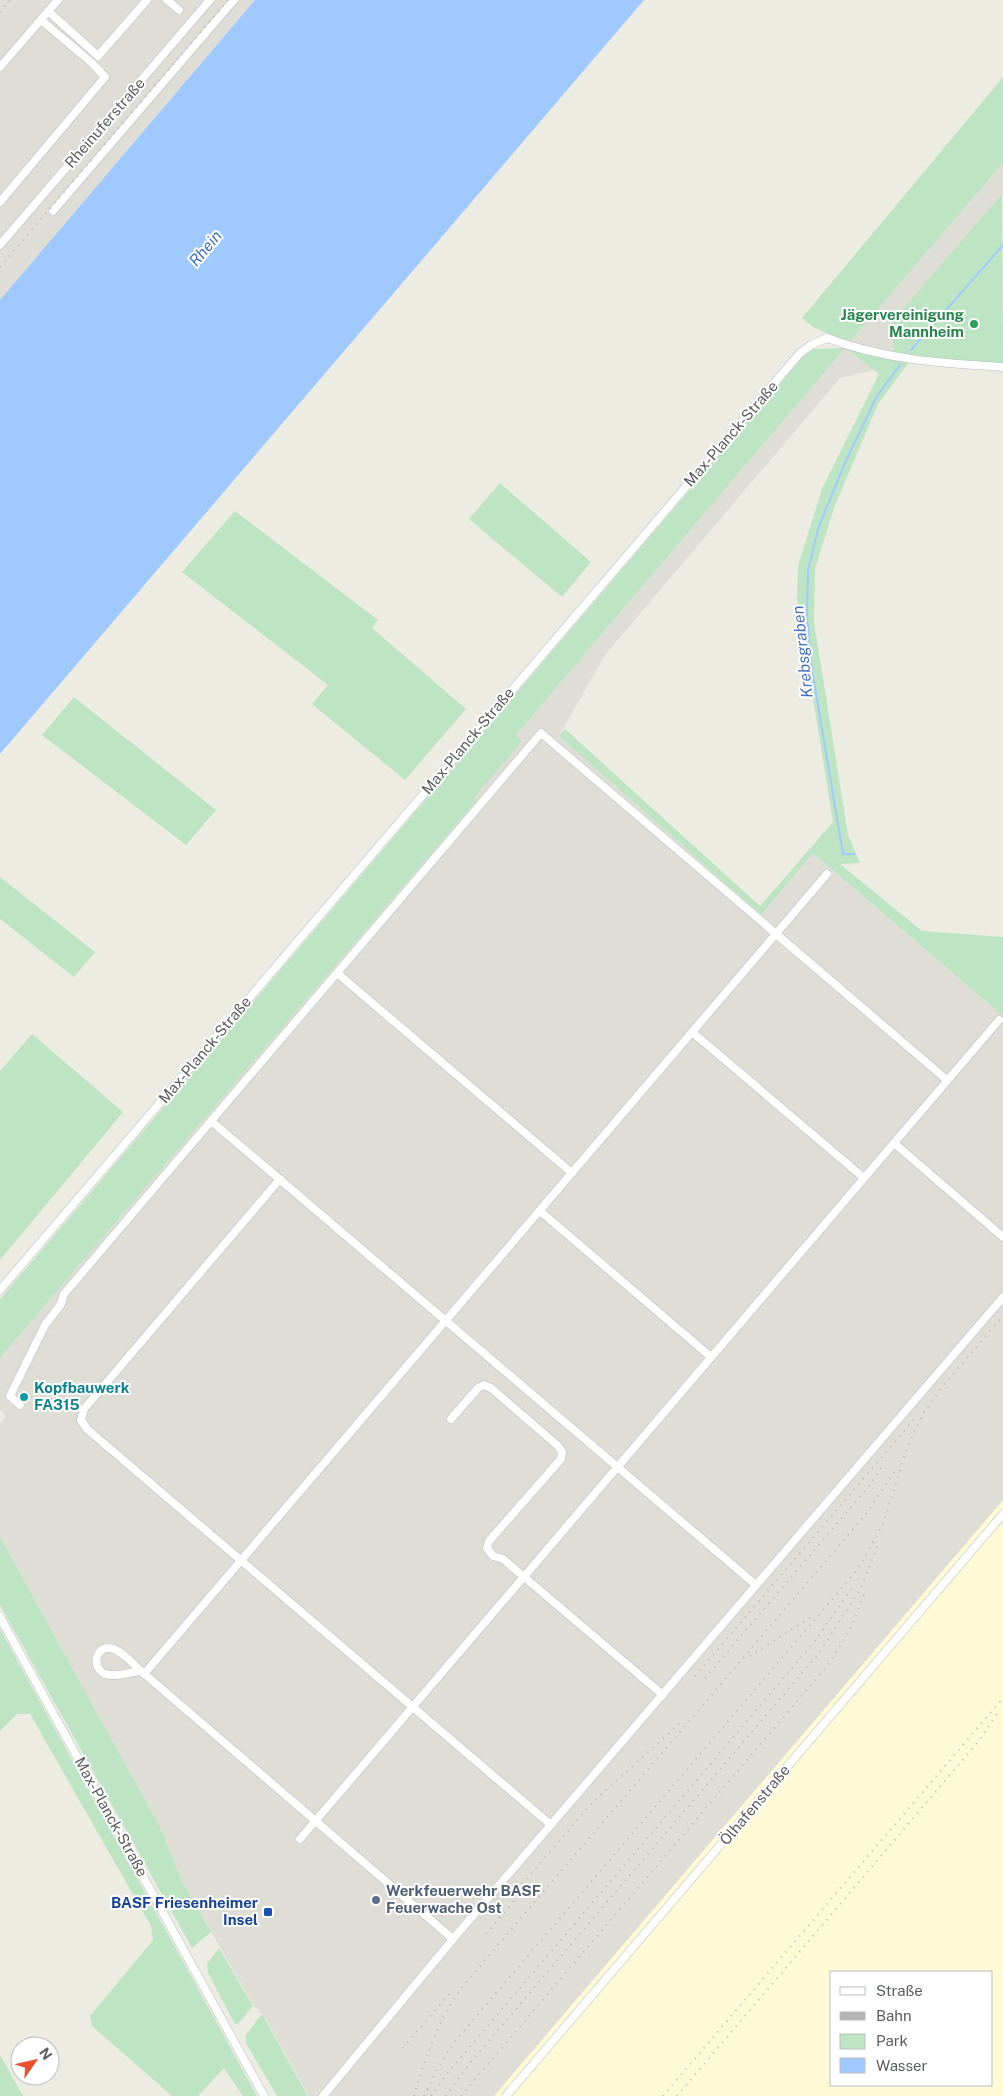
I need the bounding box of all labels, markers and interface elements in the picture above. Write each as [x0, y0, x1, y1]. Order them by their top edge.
street label: Rheinuferstraße [61, 74, 148, 171]
water label: Rhein [185, 226, 226, 270]
place label: Jägervereinigung Mannheim [841, 306, 965, 340]
marker: Jägervereinigung Mannheim [968, 318, 980, 330]
street label: Max-Planck-Straße [680, 378, 781, 490]
water label: Krebsgraben [788, 605, 817, 699]
street label: Max-Planck-Straße [418, 684, 517, 797]
street label: Max-Planck-Straße [155, 993, 254, 1106]
place label: Kopfbauwerk FA315 [34, 1379, 130, 1413]
marker: Kopfbauwerk FA315 [18, 1391, 30, 1403]
street label: Max-Planck-Straße [72, 1754, 151, 1879]
street label: Ölhafenstraße [715, 1760, 793, 1848]
place label: Werkfeuerwehr BASF Feuerwache Ost [386, 1882, 541, 1916]
place label: BASF Friesenheimer Insel [111, 1894, 258, 1928]
marker: Werkfeuerwehr BASF Feuerwache Ost [370, 1894, 382, 1906]
marker: BASF Friesenheimer Insel [262, 1906, 274, 1918]
legend [830, 1971, 993, 2086]
text: Straße [876, 1982, 923, 1999]
text: Bahn [876, 2007, 912, 2024]
text: Park [876, 2032, 908, 2049]
north arrow [10, 2036, 60, 2086]
text: N [36, 2045, 55, 2063]
text: Wasser [876, 2057, 928, 2074]

